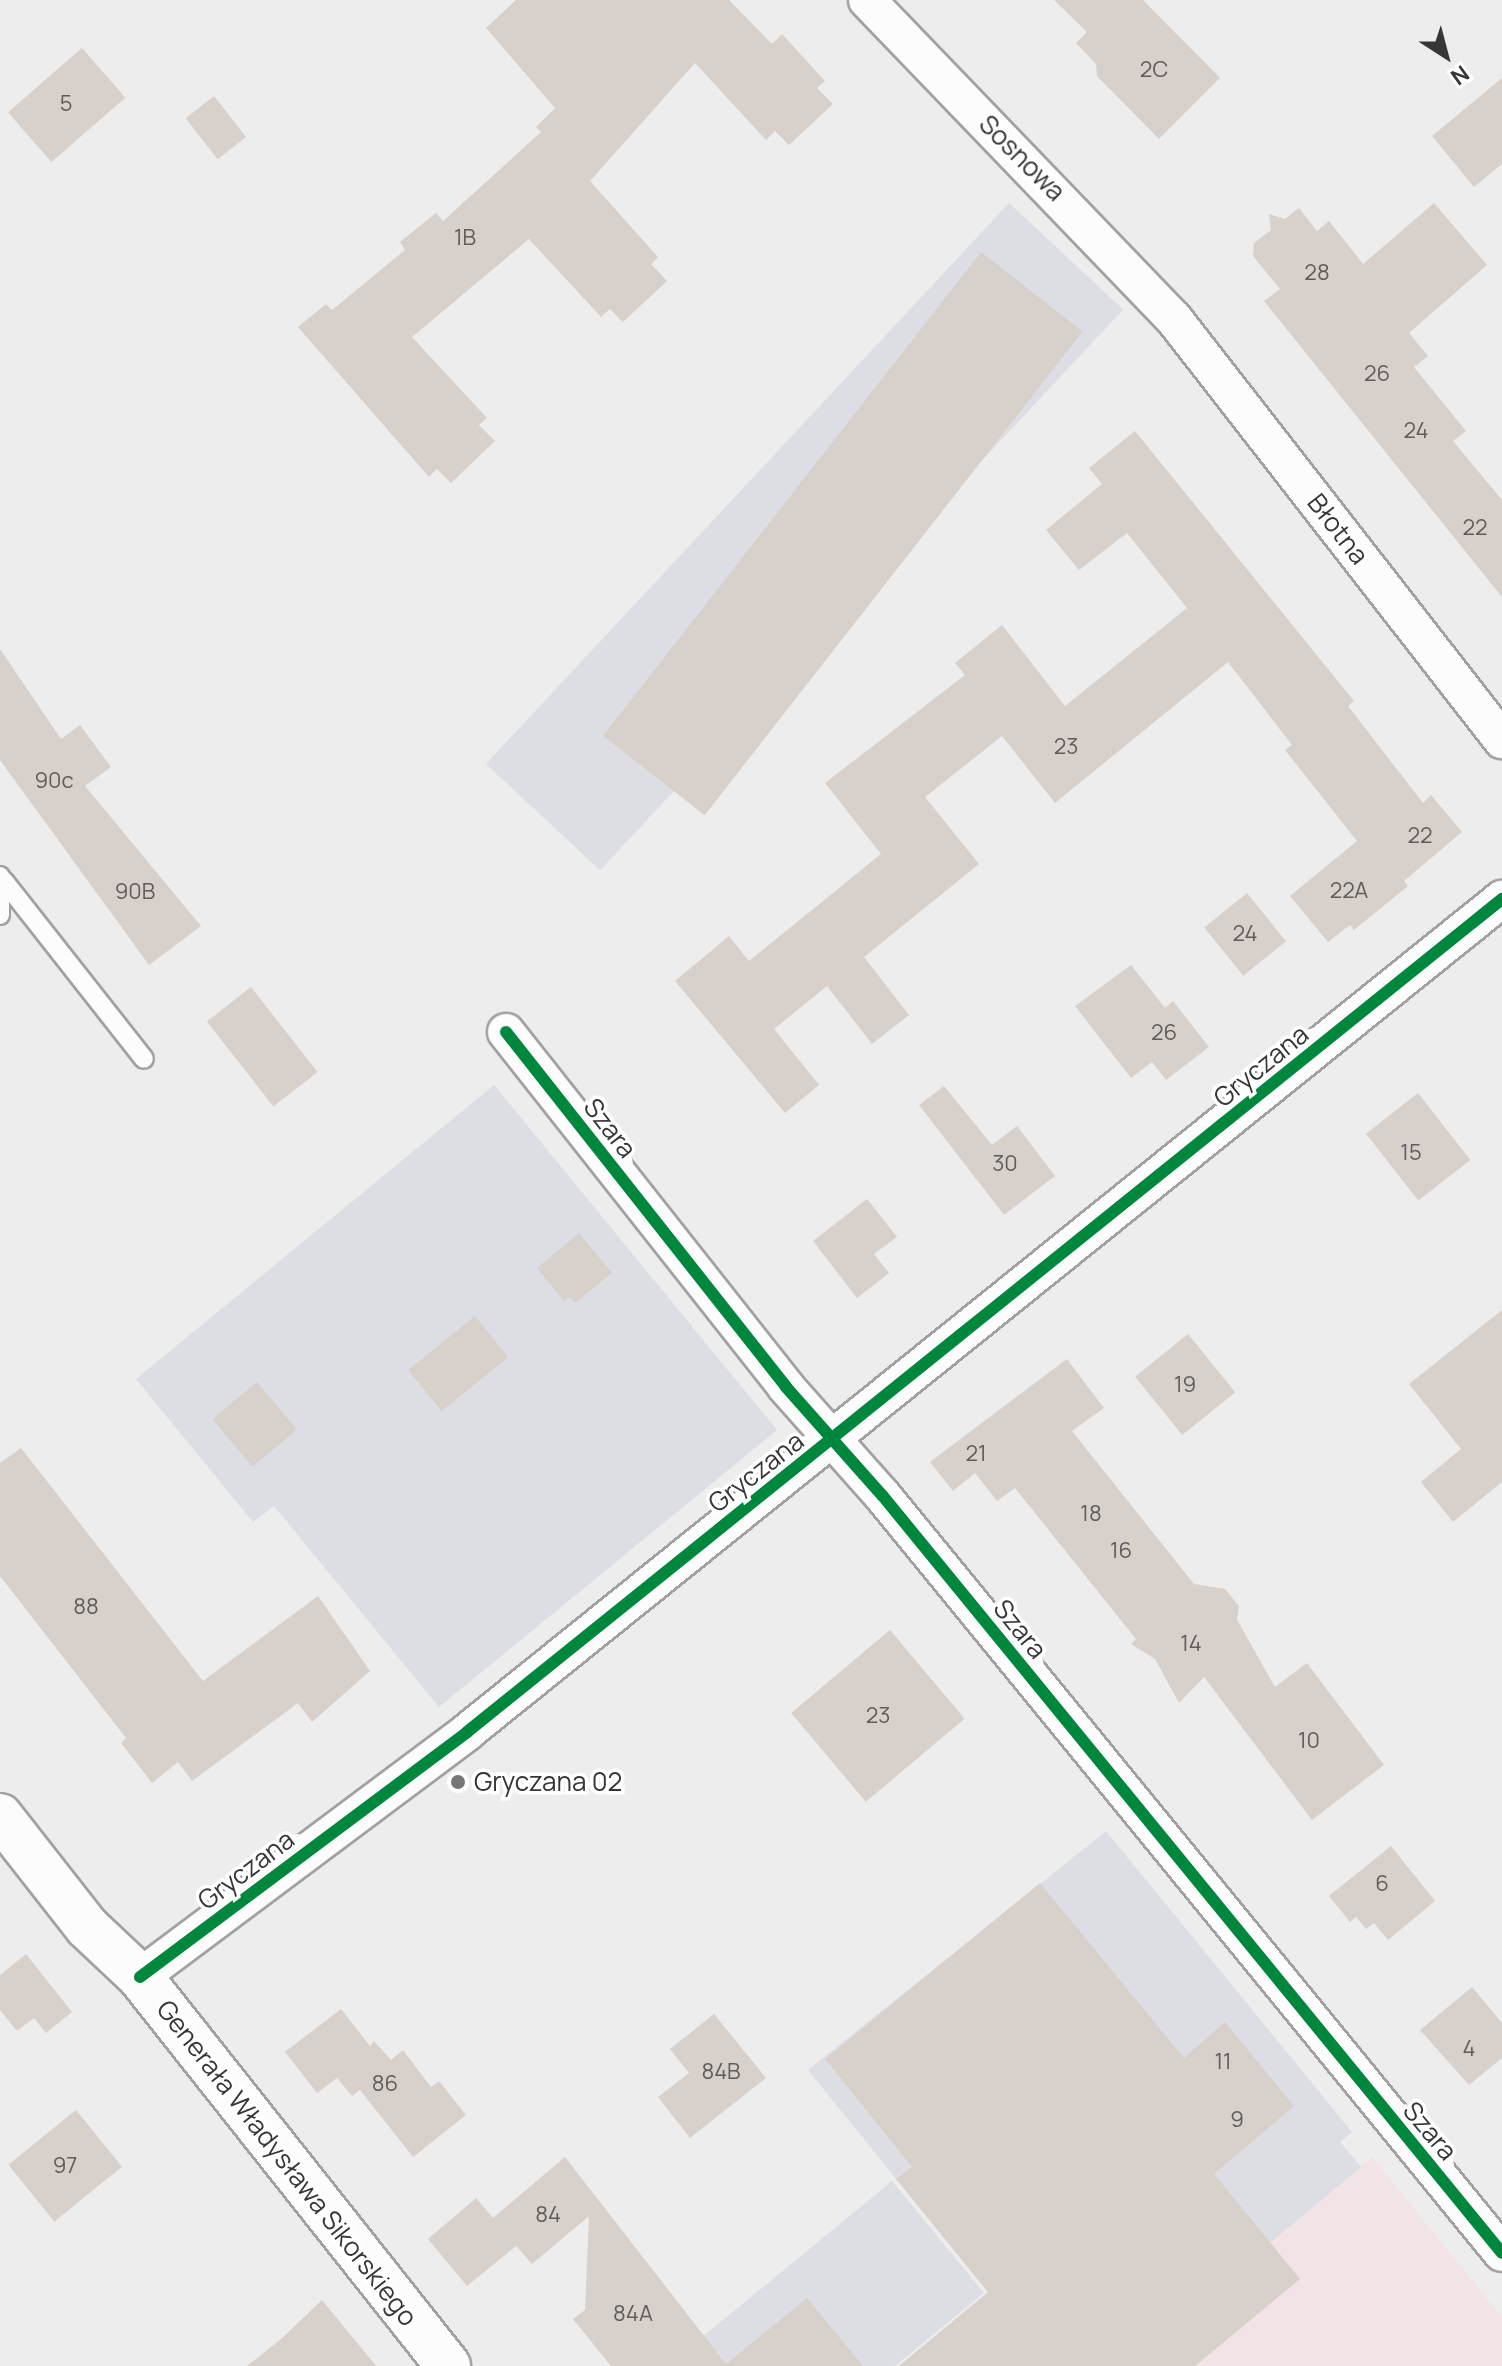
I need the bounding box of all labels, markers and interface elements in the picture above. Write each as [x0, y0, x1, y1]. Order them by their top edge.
north arrow [1406, 16, 1486, 96]
house number: 2C [1140, 57, 1168, 83]
text: N [1445, 59, 1475, 92]
house number: 5 [60, 91, 72, 117]
street label: Sosnowa [973, 109, 1071, 207]
house number: 1B [454, 225, 476, 251]
house number: 28 [1304, 260, 1330, 286]
house number: 26 [1364, 361, 1390, 387]
house number: 24 [1403, 418, 1429, 444]
street label: Błotna [1301, 488, 1375, 570]
house number: 22 [1462, 515, 1488, 541]
house number: 23 [1054, 734, 1078, 760]
house number: 90c [34, 768, 74, 794]
house number: 22 [1407, 823, 1433, 849]
house number: 22A [1330, 878, 1368, 904]
house number: 90B [115, 879, 155, 905]
house number: 24 [1232, 921, 1258, 947]
street label: Gryczana [1207, 1018, 1315, 1114]
house number: 26 [1151, 1020, 1177, 1046]
street label: Szara [577, 1092, 643, 1164]
house number: 15 [1400, 1140, 1422, 1166]
house number: 30 [992, 1151, 1018, 1177]
house number: 19 [1174, 1372, 1196, 1398]
street label: Gryczana [702, 1425, 810, 1519]
house number: 21 [965, 1441, 987, 1467]
house number: 18 [1080, 1501, 1102, 1527]
house number: 16 [1110, 1538, 1132, 1564]
street label: Szara [987, 1593, 1053, 1665]
house number: 88 [73, 1594, 99, 1620]
house number: 14 [1180, 1631, 1202, 1657]
house number: 23 [866, 1703, 890, 1729]
house number: 10 [1298, 1728, 1320, 1754]
place label: Gryczana 02 [474, 1766, 622, 1798]
marker: Gryczana 02 [449, 1773, 467, 1791]
street label: Gryczana [192, 1824, 300, 1916]
house number: 6 [1375, 1871, 1389, 1897]
street label: Generała Władysława Sikorskiego [150, 1994, 424, 2332]
house number: 4 [1463, 2036, 1475, 2062]
house number: 11 [1214, 2049, 1232, 2075]
house number: 84B [701, 2059, 741, 2085]
house number: 86 [372, 2071, 398, 2097]
street label: Szara [1397, 2095, 1463, 2167]
house number: 9 [1230, 2107, 1244, 2133]
house number: 97 [53, 2153, 77, 2179]
house number: 84 [535, 2202, 561, 2228]
house number: 84A [613, 2301, 653, 2327]

